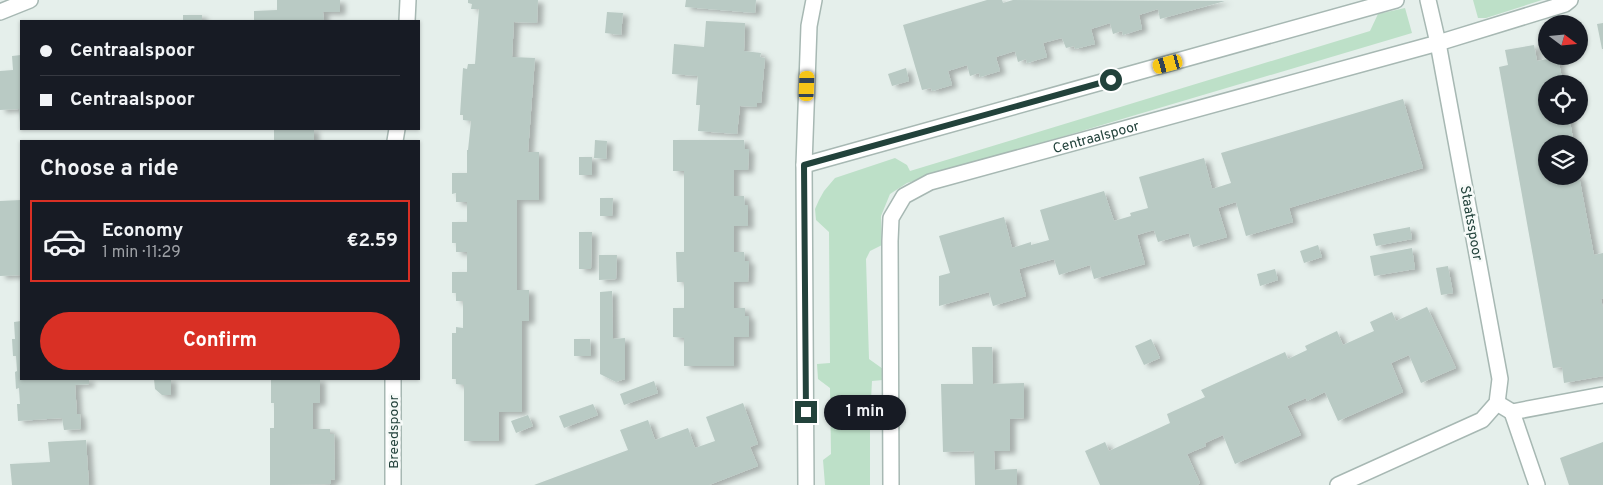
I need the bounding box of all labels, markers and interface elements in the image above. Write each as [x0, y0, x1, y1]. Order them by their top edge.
north arrow [1538, 15, 1588, 65]
map controls [1538, 15, 1588, 185]
text: Centraalspoor [70, 39, 195, 63]
car [1151, 53, 1184, 75]
route start [1100, 69, 1122, 91]
car [798, 71, 815, 101]
button: locate [1538, 75, 1588, 125]
text: Centraalspoor [70, 88, 195, 112]
street label: Centraalspoor [1051, 118, 1142, 158]
button: layers [1538, 135, 1588, 185]
text: Choose a ride [40, 156, 178, 183]
street label: Staatsspoor [1456, 185, 1486, 263]
icon: car [42, 219, 87, 264]
text: Economy [102, 219, 183, 243]
text: €2.59 [346, 229, 398, 253]
text: 1 min · 11:29 [102, 243, 181, 263]
button: Confirm [40, 312, 400, 370]
callout: 1 min [824, 394, 906, 430]
street label: Breedspoor [386, 395, 403, 469]
route end [795, 401, 817, 423]
text: 1 min [846, 402, 884, 422]

